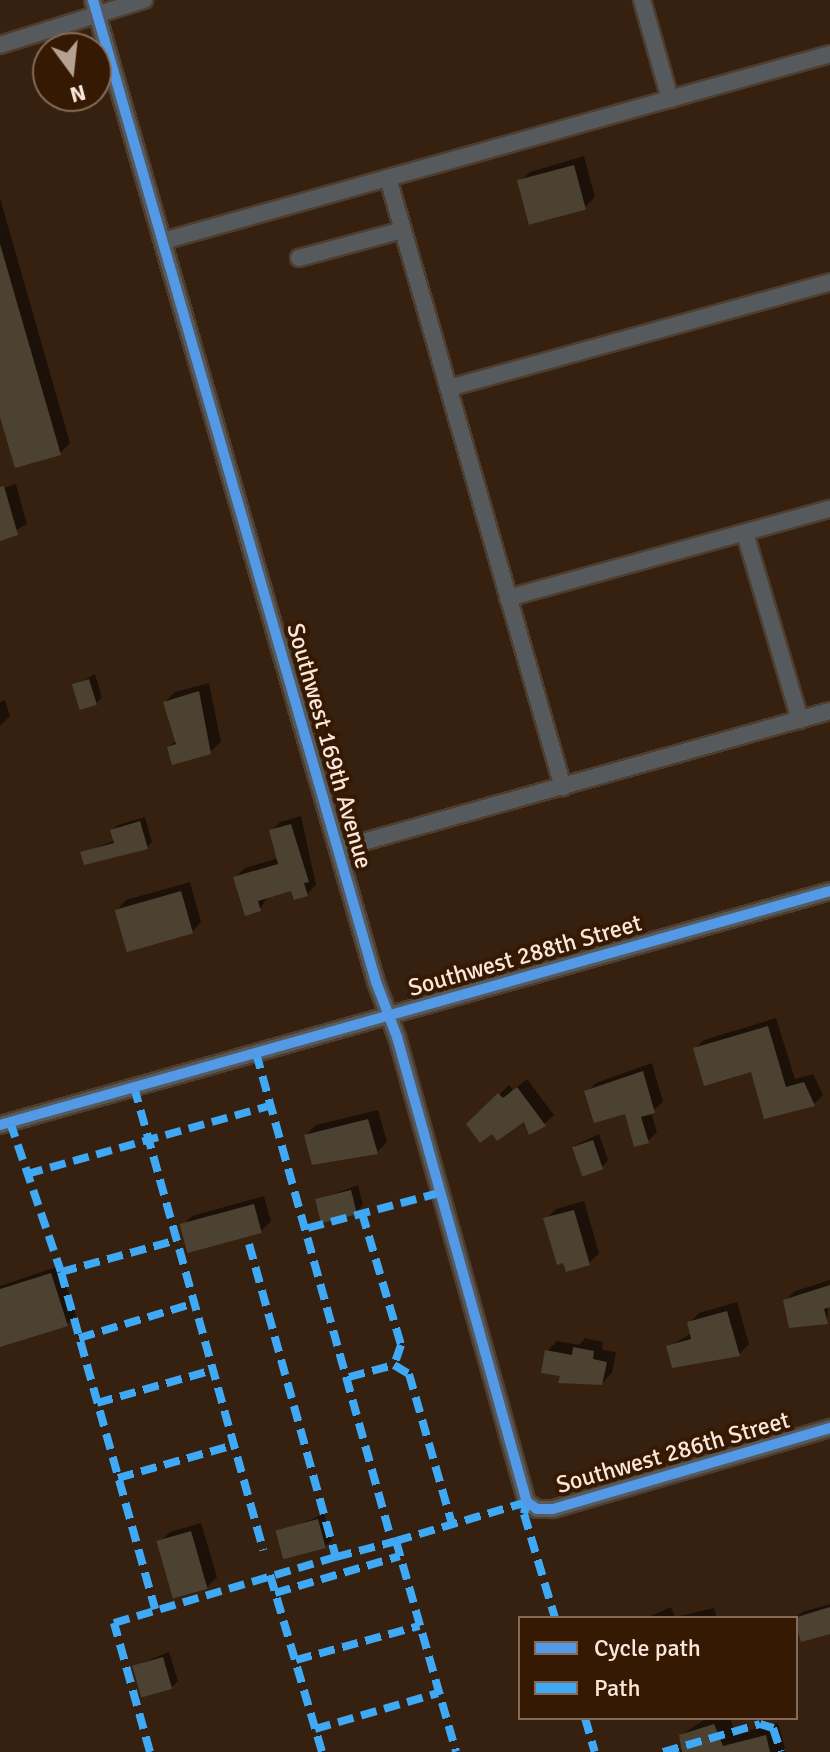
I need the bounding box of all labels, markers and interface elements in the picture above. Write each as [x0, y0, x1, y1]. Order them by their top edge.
north arrow [32, 32, 112, 112]
text: N [67, 79, 89, 109]
street label: Southwest 169th Avenue [280, 620, 378, 872]
street label: Southwest 288th Street [405, 909, 645, 1003]
street label: Southwest 286th Street [553, 1406, 793, 1500]
legend [518, 1616, 798, 1720]
text: Cycle path [594, 1633, 701, 1663]
text: Path [594, 1673, 640, 1703]

